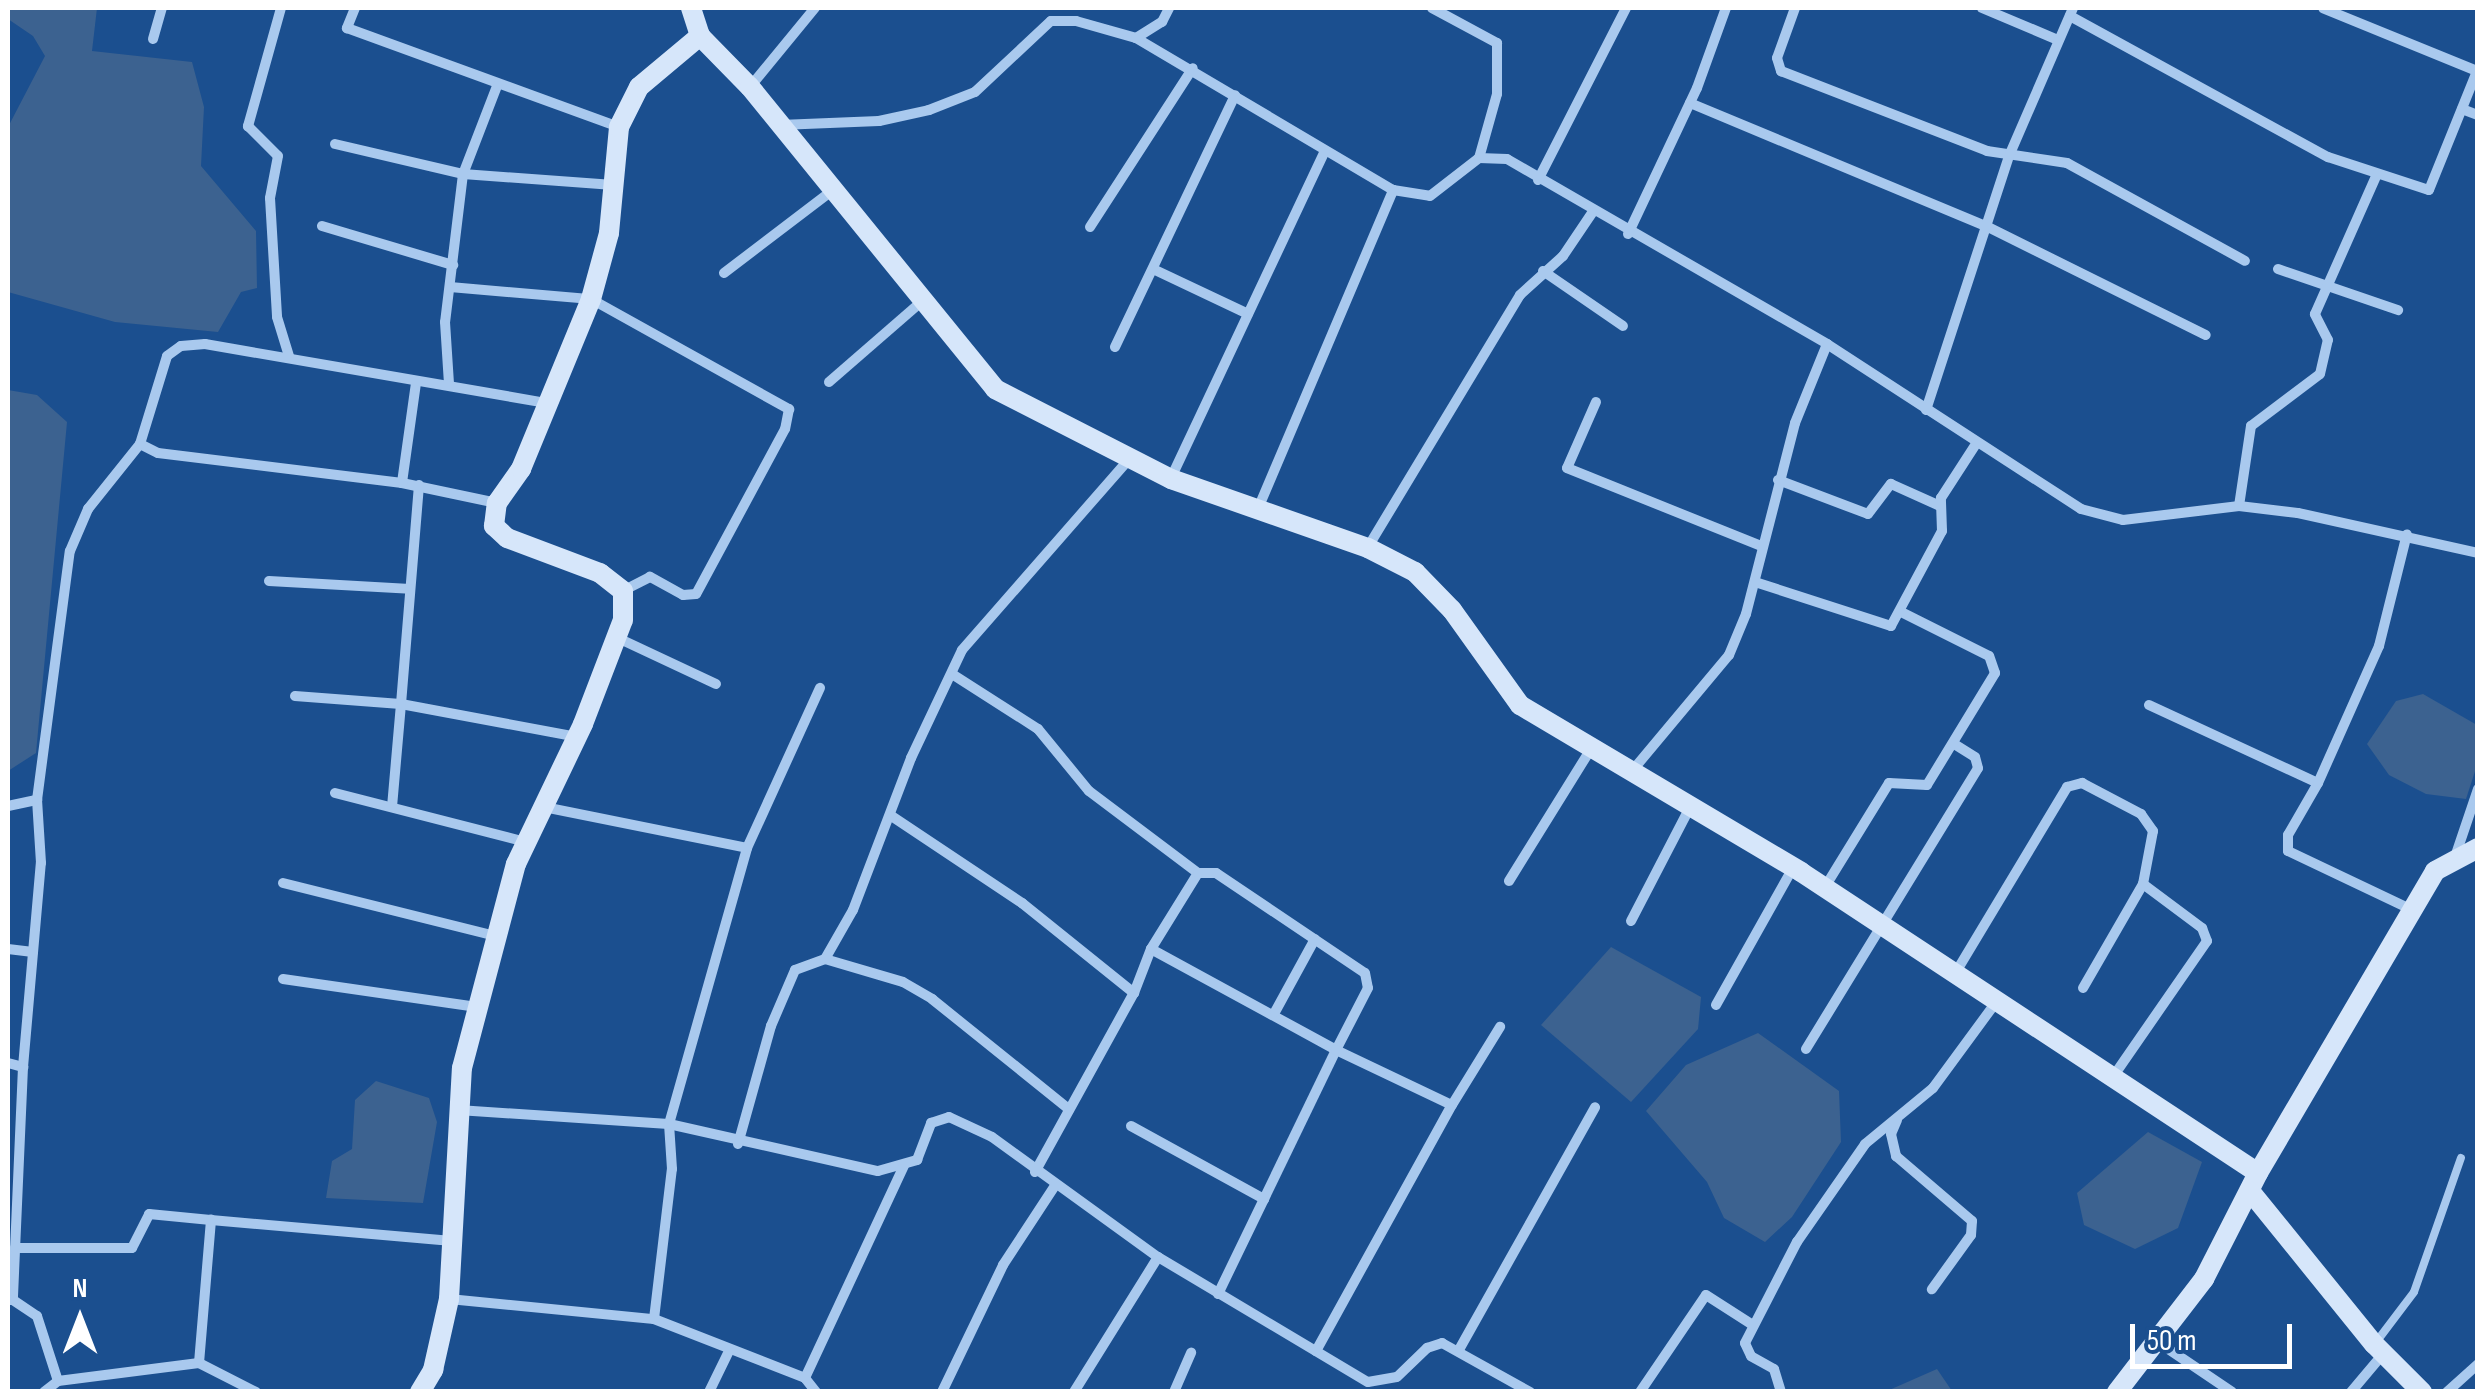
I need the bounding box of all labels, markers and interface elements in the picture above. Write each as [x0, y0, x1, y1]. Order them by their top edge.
north arrow [30, 1269, 130, 1369]
text: N [73, 1272, 87, 1305]
scale bar [2135, 1304, 2298, 1366]
text: 50 m [2147, 1323, 2196, 1359]

